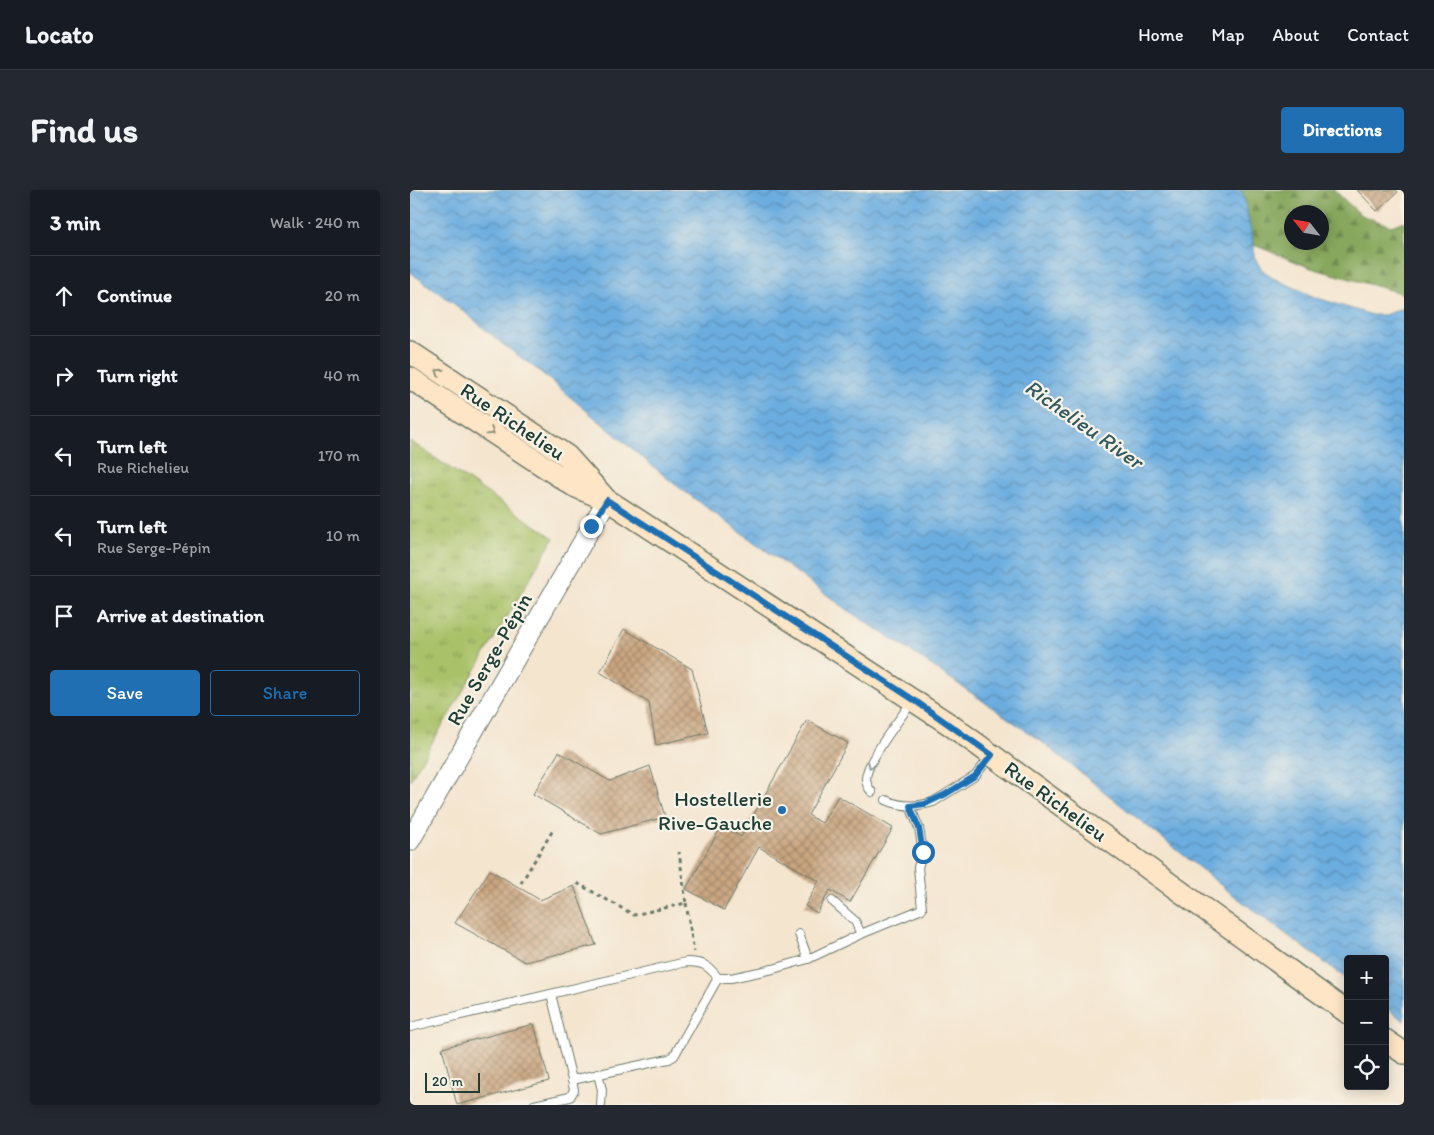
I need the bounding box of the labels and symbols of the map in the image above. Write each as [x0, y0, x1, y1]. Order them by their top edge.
north arrow [1284, 205, 1329, 250]
one-way arrow [435, 369, 445, 378]
water label: Richelieu River [1020, 373, 1150, 476]
street label: Rue Richelieu [456, 377, 570, 465]
one-way arrow [486, 426, 495, 435]
route end [580, 515, 603, 538]
street label: Rue Serge-Pépin [441, 588, 537, 730]
street label: Rue Richelieu [1000, 755, 1113, 847]
one-way arrow [867, 760, 877, 769]
place label: Hostellerie Rive-Gauche [658, 786, 772, 835]
marker: Hostellerie Rive-Gauche [776, 804, 788, 816]
route start [912, 841, 935, 864]
scale bar [425, 1070, 480, 1093]

